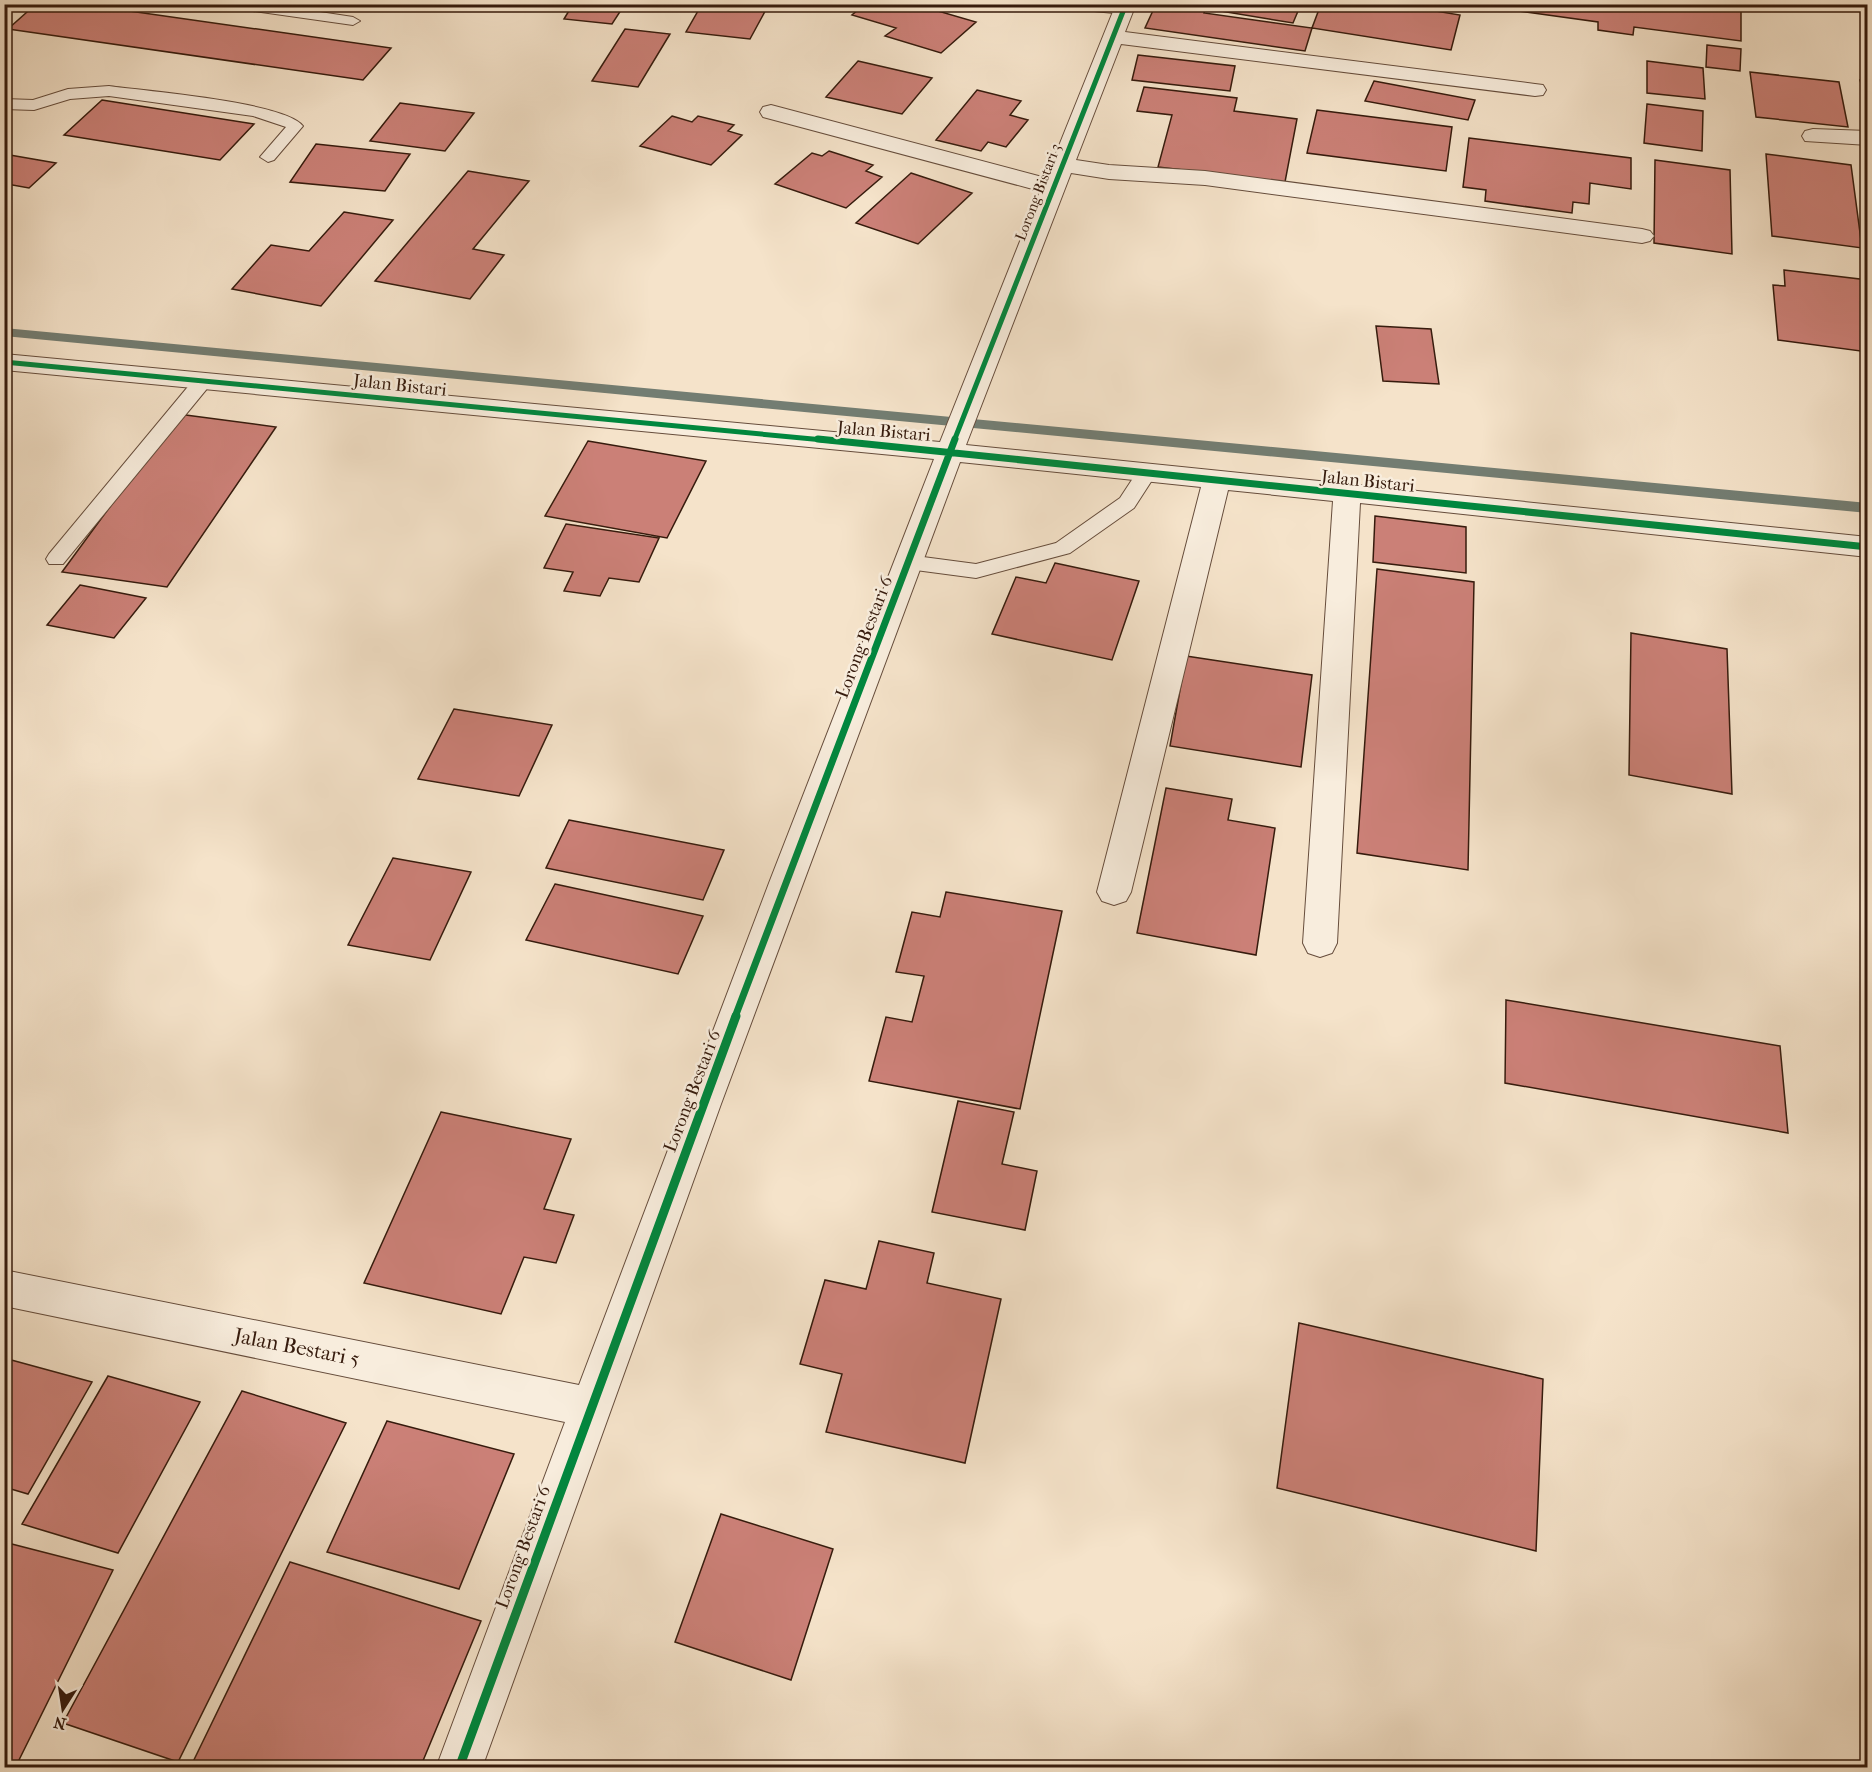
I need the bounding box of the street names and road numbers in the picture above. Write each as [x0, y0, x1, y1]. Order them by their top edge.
street label: Lorong Bistari 3 [1011, 141, 1065, 243]
street label: Jalan Bistari [350, 370, 448, 401]
street label: Jalan Bistari [834, 417, 932, 446]
street label: Jalan Bistari [1318, 466, 1416, 497]
street label: Lorong Bestari 6 [832, 573, 897, 701]
street label: Lorong Bestari 6 [660, 1027, 725, 1155]
street label: Jalan Bestari 5 [230, 1323, 362, 1371]
street label: Lorong Bestari 6 [492, 1483, 555, 1611]

